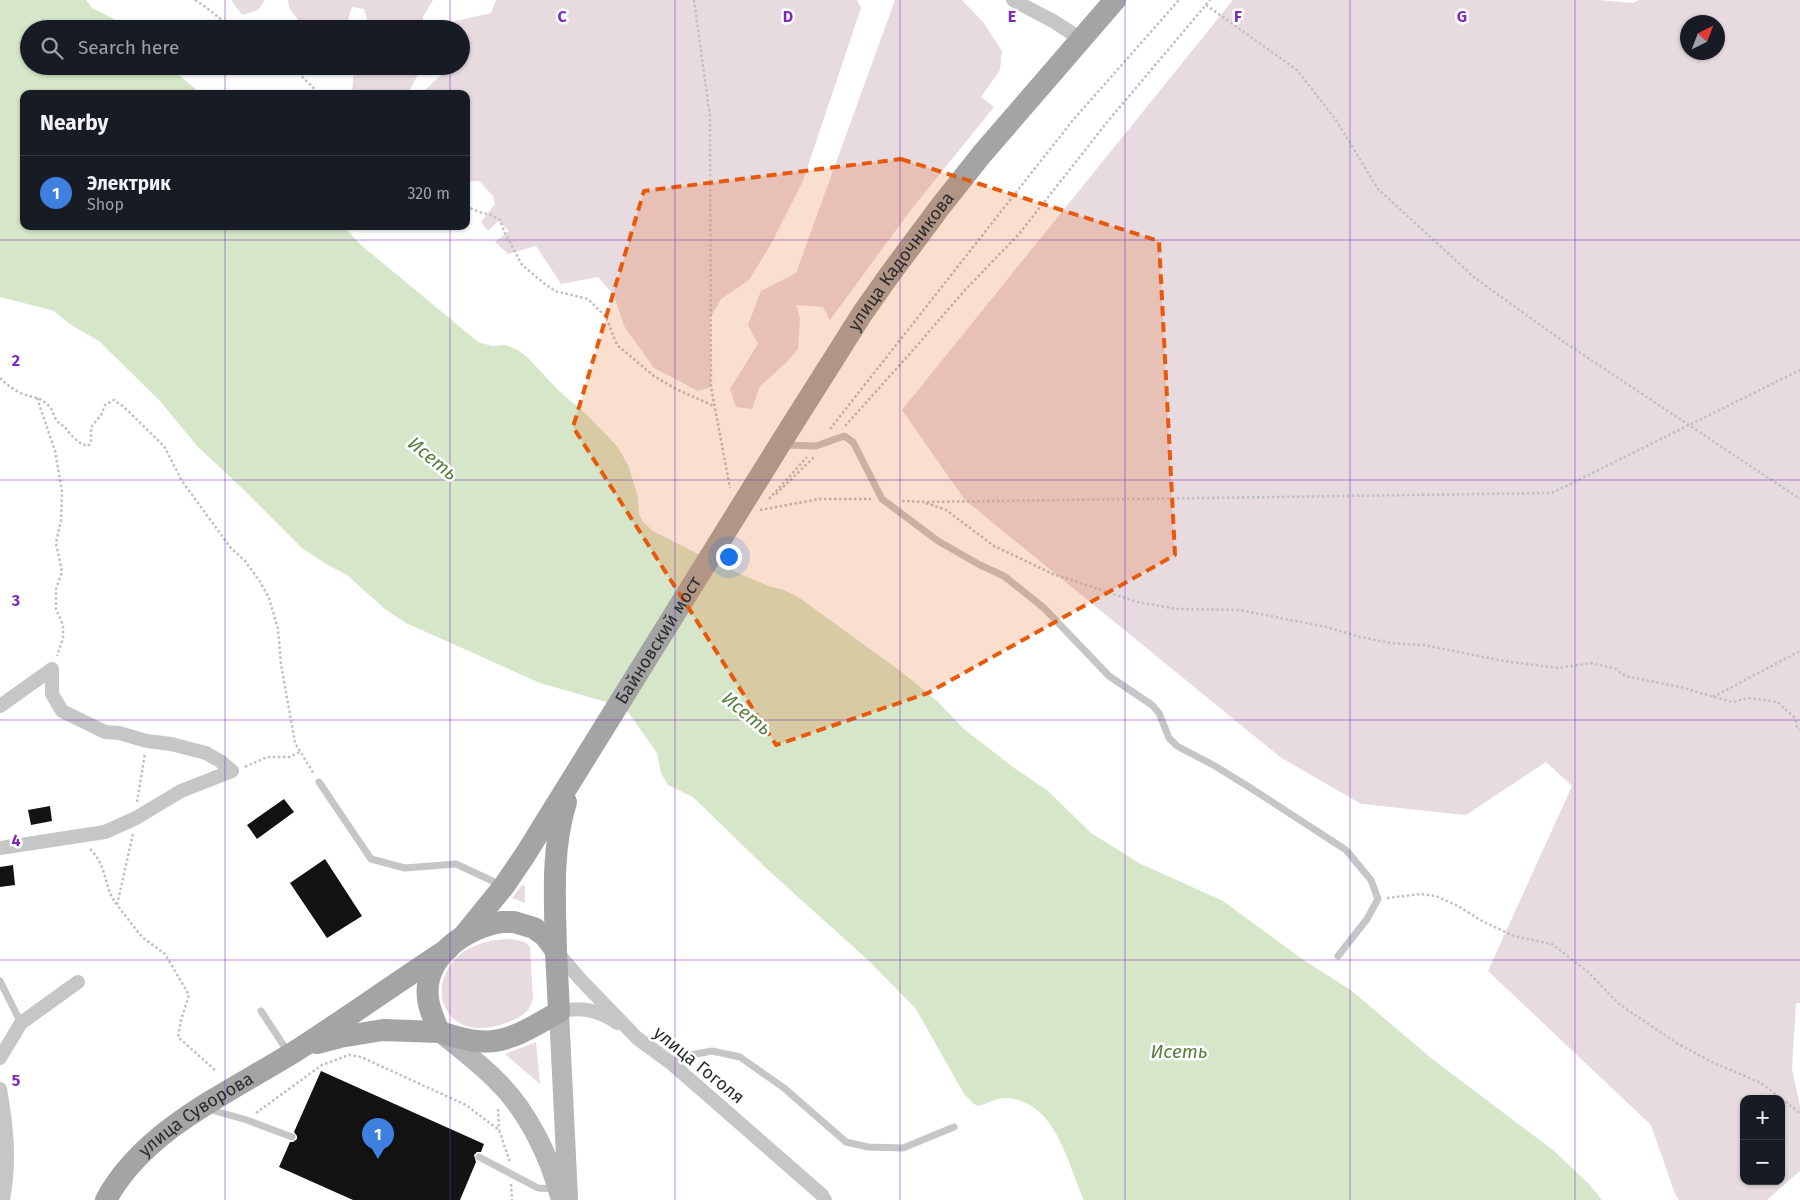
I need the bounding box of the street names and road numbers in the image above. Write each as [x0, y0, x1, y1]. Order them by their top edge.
street label: улица Кадочникова [843, 187, 959, 335]
street label: Байновский мост [610, 572, 707, 708]
street label: улица Гоголя [649, 1022, 749, 1108]
street label: улица Суворова [134, 1067, 257, 1161]

